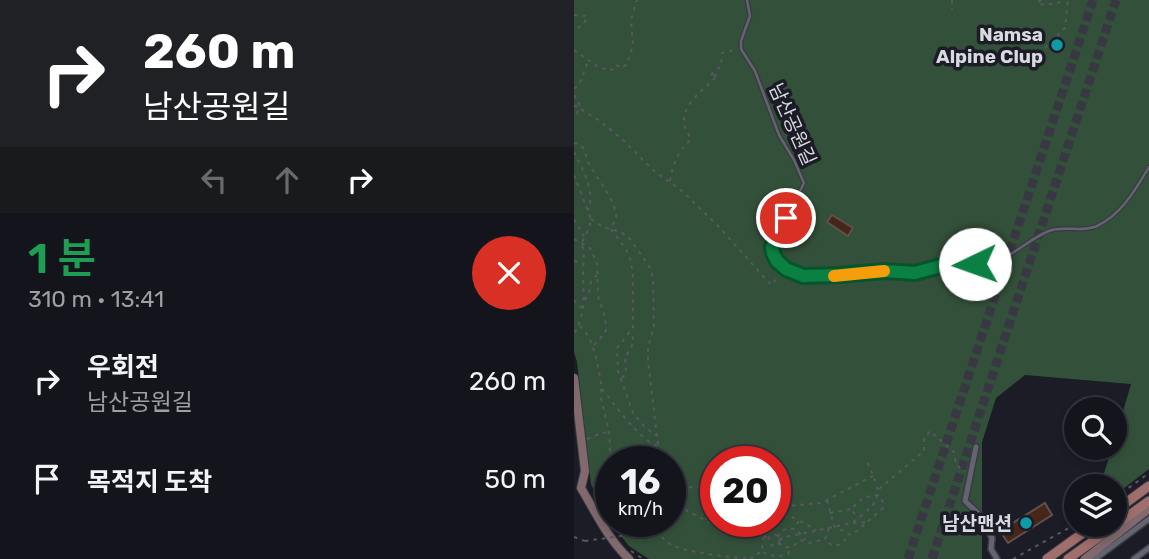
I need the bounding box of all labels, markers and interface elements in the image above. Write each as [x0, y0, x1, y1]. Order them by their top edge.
text: 260 m [143, 22, 295, 80]
place label: Namsa Alpine Clup [936, 23, 1043, 68]
icon: right [28, 28, 119, 119]
marker: Namsa Alpine Clup [1049, 37, 1065, 53]
street label: 남산공원길 [764, 80, 821, 169]
text: 남산공원길 [143, 88, 290, 126]
icon: left [195, 161, 233, 199]
icon: ahead [268, 161, 306, 199]
icon: right [341, 161, 379, 199]
pin [756, 188, 816, 248]
icon: arrive [767, 199, 805, 237]
position arrow [938, 227, 1012, 301]
text: 1 분 [28, 234, 96, 284]
button: close [472, 236, 546, 310]
text: 310 m · 13:41 [28, 285, 164, 313]
text: 우회전 [87, 352, 159, 383]
icon: right [28, 362, 66, 400]
text: 260 m [469, 366, 546, 397]
text: 남산공원길 [87, 388, 193, 416]
map controls [1064, 397, 1127, 537]
button: search [1064, 397, 1127, 460]
speed limit sign: 20 [700, 446, 791, 537]
icon: arrive [28, 460, 66, 498]
text: 16 [620, 461, 661, 503]
text: 50 m [485, 464, 546, 495]
text: 목적지 도착 [87, 467, 212, 498]
button: layers [1064, 474, 1127, 537]
text: km/h [618, 498, 663, 520]
place label: 남산맨션 [942, 512, 1012, 535]
marker: 남산맨션 [1018, 515, 1034, 531]

